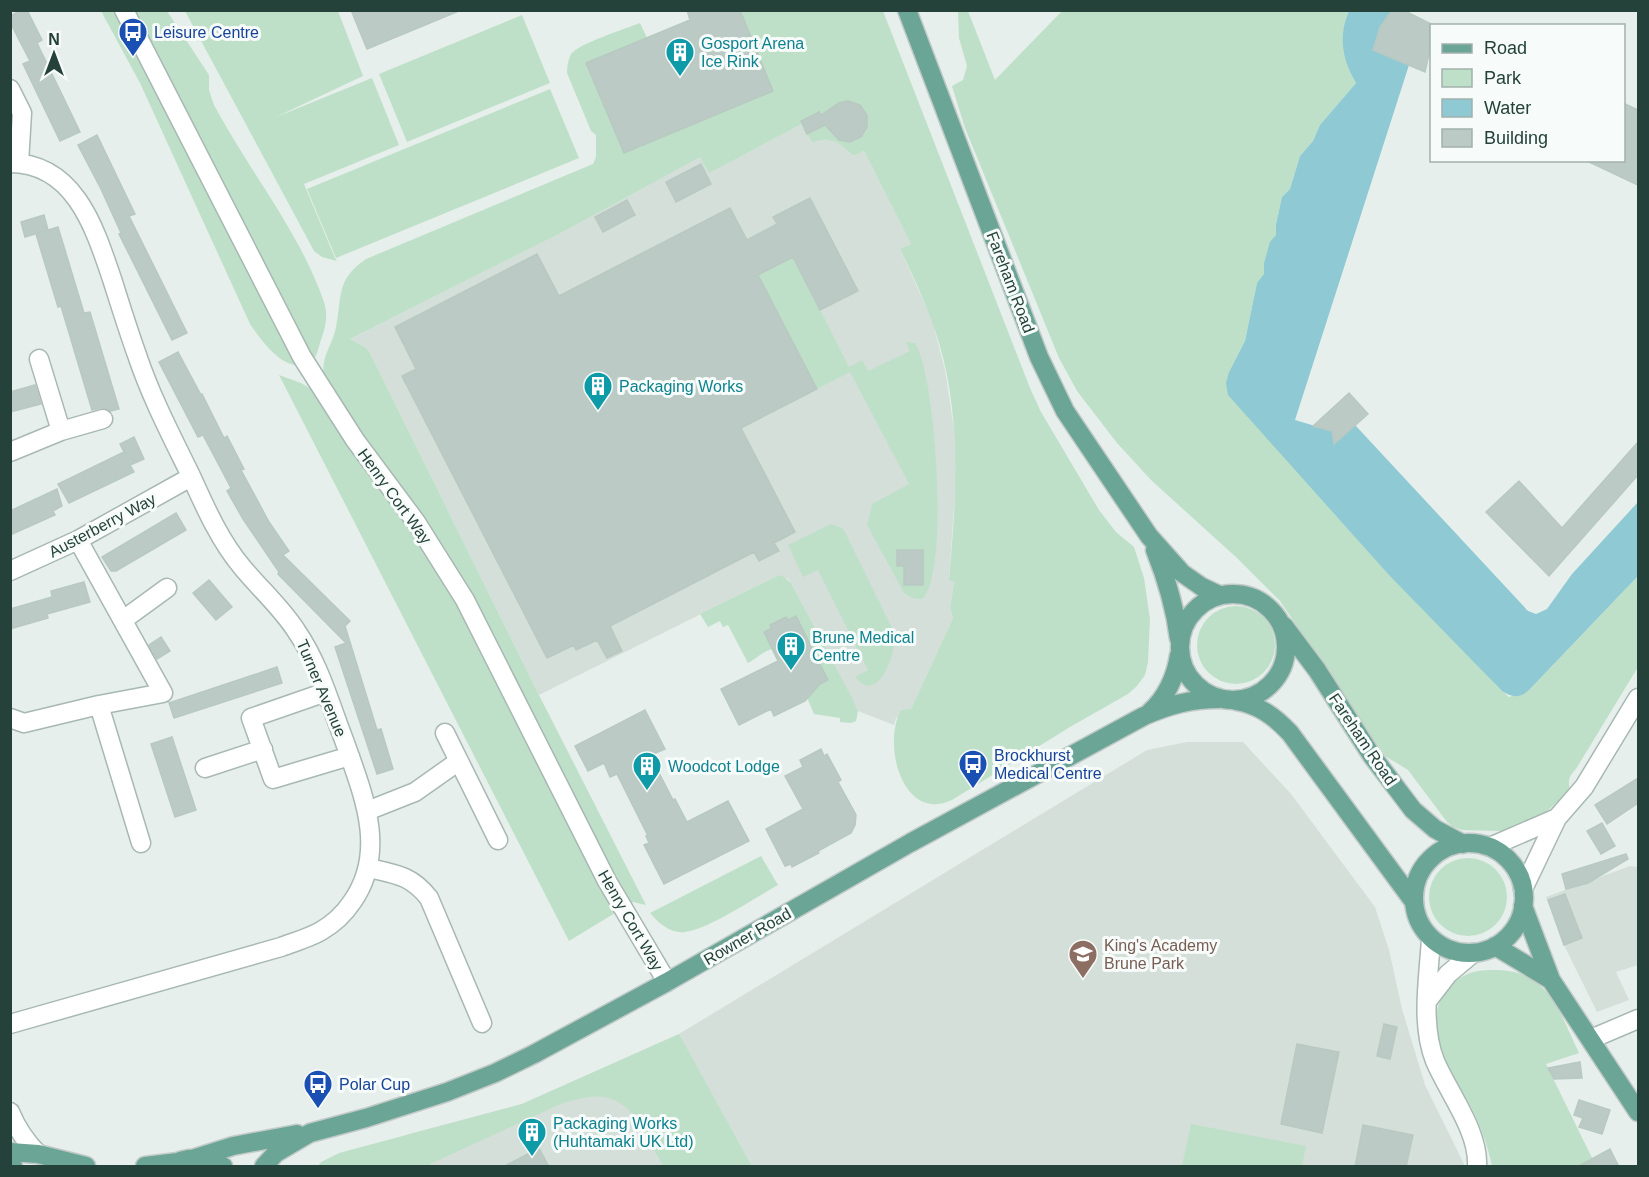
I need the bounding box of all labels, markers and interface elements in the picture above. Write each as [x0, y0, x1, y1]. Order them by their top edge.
bus stop icon: Leisure Centre [117, 16, 149, 58]
north arrow [24, 24, 84, 84]
place label: Leisure Centre [154, 24, 259, 41]
legend [1430, 24, 1625, 162]
text: N [48, 31, 60, 48]
place label: Gosport Arena Ice Rink [701, 35, 804, 70]
building icon: Gosport Arena Ice Rink [664, 36, 696, 78]
text: Road [1484, 38, 1527, 58]
text: Park [1484, 68, 1522, 88]
text: Water [1484, 98, 1531, 118]
text: Building [1484, 128, 1548, 148]
street label: Fareham Road [983, 229, 1038, 335]
building icon: Packaging Works [582, 370, 614, 412]
place label: Packaging Works [619, 378, 743, 395]
street label: Henry Cort Way [354, 446, 435, 547]
street label: Austerberry Way [46, 490, 159, 561]
place label: Brune Medical Centre [812, 629, 914, 664]
building icon: Brune Medical Centre [775, 630, 807, 672]
street label: Turner Avenue [293, 637, 350, 740]
street label: Fareham Road [1326, 690, 1399, 788]
place label: Brockhurst Medical Centre [994, 747, 1102, 782]
bus stop icon: Brockhurst Medical Centre [957, 748, 989, 790]
building icon: Woodcot Lodge [631, 750, 663, 792]
place label: Woodcot Lodge [668, 758, 780, 775]
street label: Henry Cort Way [595, 867, 666, 974]
street label: Rowner Road [701, 905, 794, 968]
place label: King's Academy Brune Park [1104, 937, 1217, 972]
school or university icon: King's Academy Brune Park [1067, 938, 1099, 980]
bus stop icon: Polar Cup [302, 1068, 334, 1110]
place label: Polar Cup [339, 1076, 410, 1093]
place label: Packaging Works (Huhtamaki UK Ltd) [553, 1115, 694, 1150]
building icon: Packaging Works (Huhtamaki UK Ltd) [516, 1116, 548, 1158]

